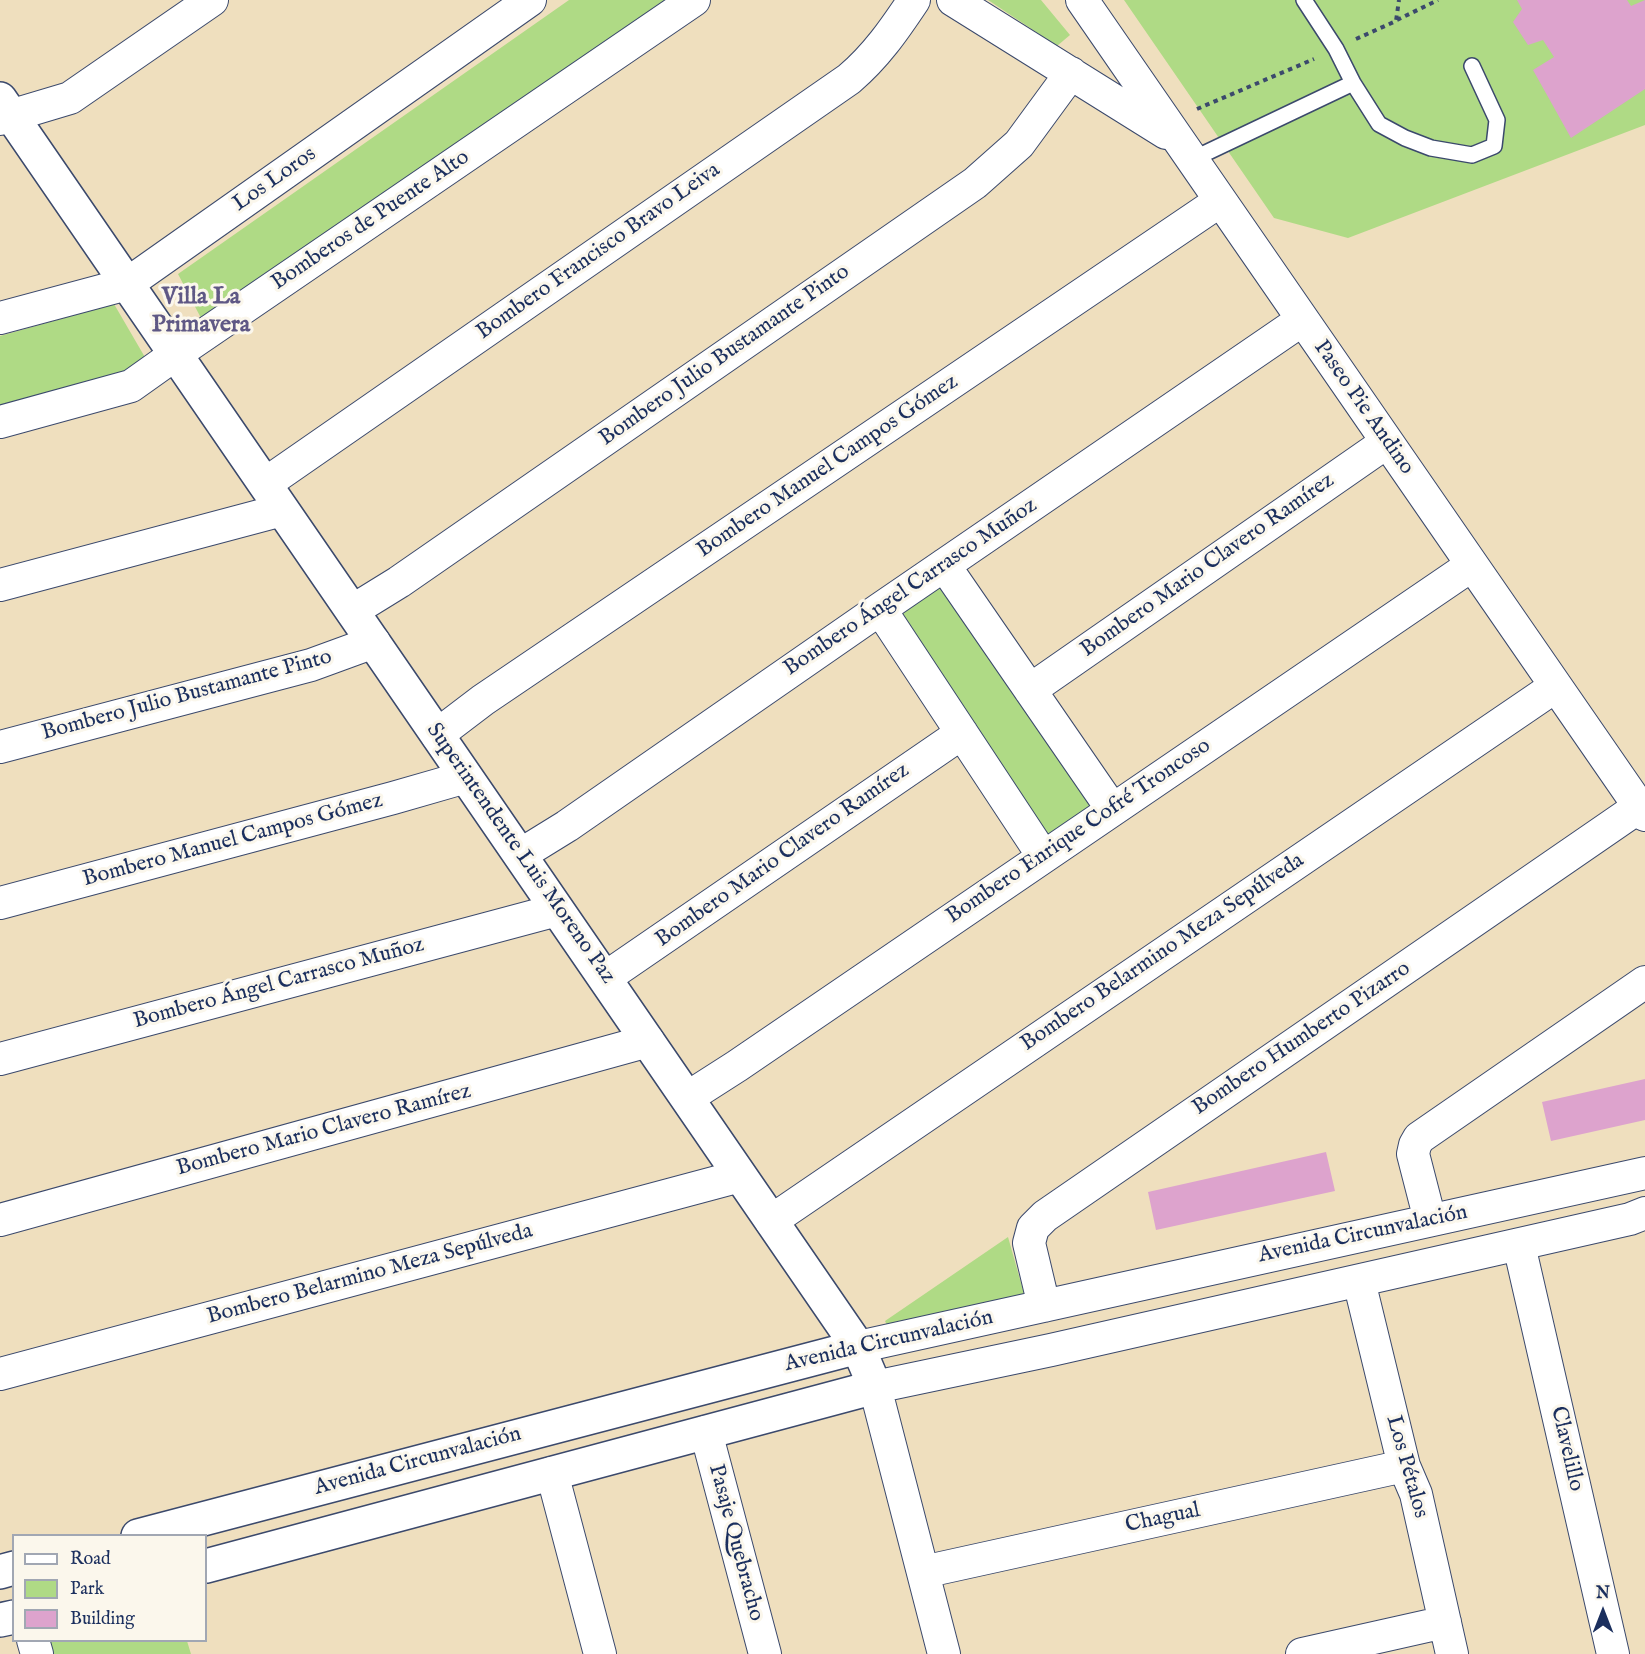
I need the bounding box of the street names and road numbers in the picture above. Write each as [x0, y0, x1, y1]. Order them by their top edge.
street label: Los Loros [228, 142, 322, 218]
street label: Bomberos de Puente Alto [267, 145, 475, 297]
street label: Bombero Francisco Bravo Leiva [472, 158, 726, 346]
street label: Bombero Julio Bustamante Pinto [595, 259, 855, 453]
street label: Paseo Pie Andino [1307, 336, 1419, 480]
street label: Bombero Manuel Campos Gómez [692, 370, 964, 564]
street label: Bombero Mario Clavero Ramírez [1076, 468, 1340, 664]
street label: Bombero Ángel Carrasco Muñoz [779, 493, 1043, 683]
street label: Bombero Julio Bustamante Pinto [39, 645, 335, 747]
street label: Superintendente Luis Moreno Paz [420, 719, 620, 989]
street label: Bombero Enrique Cofré Troncoso [942, 733, 1216, 931]
street label: Bombero Mario Clavero Ramírez [651, 758, 915, 954]
street label: Bombero Manuel Campos Gómez [80, 788, 386, 894]
street label: Bombero Belarmino Meza Sepúlveda [1016, 848, 1310, 1058]
street label: Bombero Ángel Carrasco Muñoz [131, 932, 427, 1036]
street label: Bombero Humberto Pizarro [1188, 956, 1416, 1122]
street label: Bombero Mario Clavero Ramírez [174, 1079, 474, 1183]
street label: Avenida Circunvalación [1256, 1200, 1470, 1270]
street label: Bombero Belarmino Meza Sepúlveda [204, 1219, 536, 1331]
street label: Avenida Circunvalación [782, 1305, 996, 1379]
street label: Clavelillo [1543, 1404, 1589, 1494]
street label: Los Pétalos [1379, 1413, 1433, 1521]
street label: Avenida Circunvalación [312, 1422, 524, 1502]
street label: Pasaje Quebracho [701, 1462, 769, 1624]
street label: Chagual [1123, 1498, 1203, 1540]

